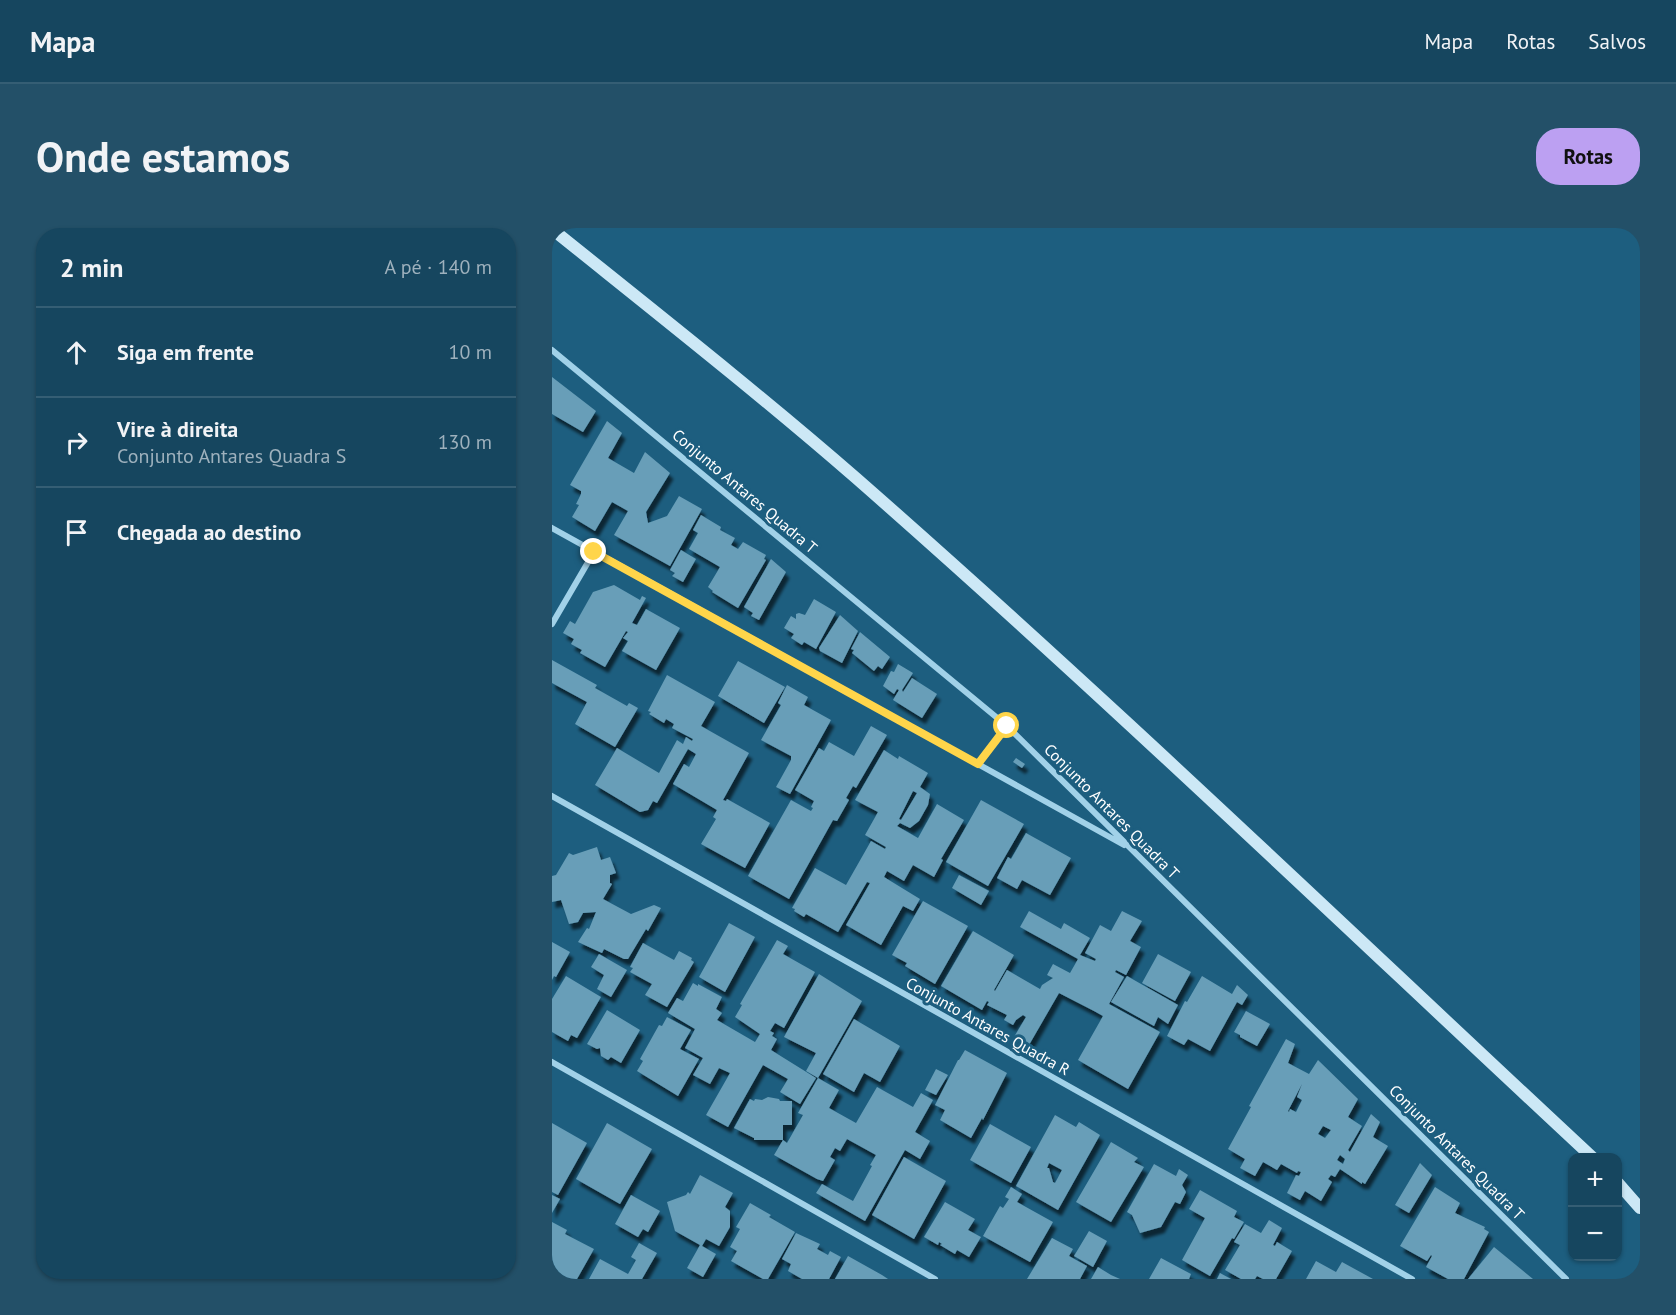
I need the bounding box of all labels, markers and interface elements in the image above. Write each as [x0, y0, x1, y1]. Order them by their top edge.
text: Mapa [30, 23, 95, 60]
text: Mapa [1424, 28, 1473, 55]
text: Rotas [1506, 28, 1555, 55]
text: Salvos [1588, 28, 1646, 55]
button: Rotas [1536, 128, 1640, 185]
text: Onde estamos [36, 129, 290, 184]
text: 2 min [60, 251, 123, 284]
text: A pé · 140 m [385, 254, 492, 280]
icon: ahead [60, 336, 93, 369]
text: Siga em frente [117, 338, 254, 366]
text: 10 m [449, 339, 492, 365]
text: Vire à direita [117, 415, 238, 443]
street label: Conjunto Antares Quadra T [668, 424, 822, 558]
icon: right [60, 426, 93, 459]
text: 130 m [438, 429, 492, 455]
text: Conjunto Antares Quadra S [117, 443, 346, 469]
icon: arrive [60, 516, 93, 549]
text: Chegada ao destino [117, 518, 301, 546]
route end [580, 538, 606, 564]
route start [993, 712, 1019, 738]
street label: Conjunto Antares Quadra T [1040, 739, 1184, 883]
street label: Conjunto Antares Quadra R [902, 973, 1074, 1079]
street label: Conjunto Antares Quadra T [1385, 1080, 1529, 1224]
map controls [1568, 1153, 1622, 1261]
button: + [1568, 1153, 1622, 1207]
button: − [1568, 1207, 1622, 1261]

